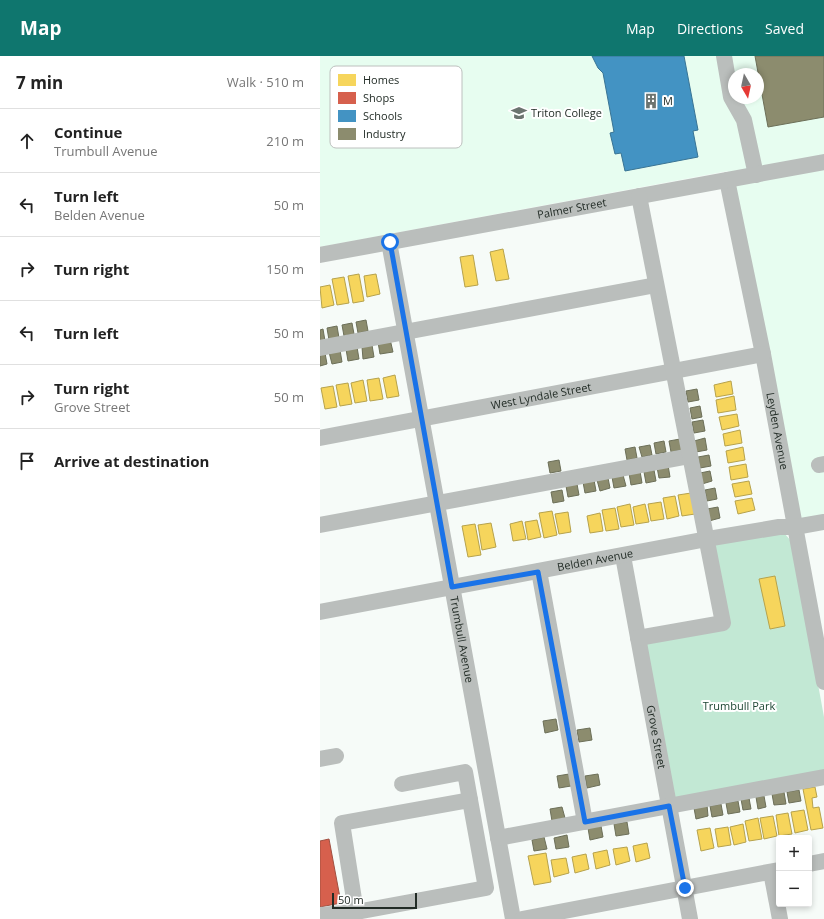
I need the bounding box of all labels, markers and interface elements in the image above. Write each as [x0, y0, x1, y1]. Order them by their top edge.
text: Map [20, 15, 61, 41]
text: Map [626, 19, 655, 38]
text: Directions [677, 19, 743, 38]
text: Saved [765, 19, 804, 38]
legend [330, 66, 462, 148]
north arrow [728, 68, 764, 104]
text: 7 min [16, 71, 63, 94]
text: Homes [363, 72, 399, 87]
text: Walk · 510 m [227, 73, 304, 91]
text: Shops [363, 90, 394, 105]
building icon: M [642, 92, 660, 110]
place label: M [663, 93, 673, 108]
school or university icon: Triton College [510, 104, 528, 122]
place label: Triton College [531, 105, 602, 120]
text: Schools [363, 108, 402, 123]
text: Continue [54, 122, 122, 142]
text: Industry [363, 126, 406, 141]
icon: ahead [16, 130, 38, 152]
text: 210 m [266, 132, 304, 150]
text: Trumbull Avenue [54, 142, 158, 160]
text: Turn left [54, 186, 119, 206]
icon: left [16, 194, 38, 216]
street label: Palmer Street [536, 194, 608, 222]
text: 50 m [274, 196, 304, 214]
text: Belden Avenue [54, 206, 145, 224]
route start [381, 233, 399, 251]
icon: right [16, 258, 38, 280]
text: Turn right [54, 259, 129, 279]
text: 150 m [266, 260, 304, 278]
icon: left [16, 322, 38, 344]
text: Turn left [54, 323, 119, 343]
text: 50 m [274, 324, 304, 342]
text: Turn right [54, 378, 129, 398]
street label: West Lyndale Street [490, 379, 592, 412]
icon: right [16, 386, 38, 408]
text: 50 m [274, 388, 304, 406]
street label: Leyden Avenue [763, 391, 792, 471]
text: Grove Street [54, 398, 130, 416]
icon: arrive [16, 450, 38, 472]
text: Arrive at destination [54, 451, 209, 471]
street label: Belden Avenue [556, 545, 634, 574]
street label: Trumbull Avenue [447, 595, 478, 684]
park label: Trumbull Park [703, 698, 775, 713]
street label: Grove Street [644, 704, 670, 770]
map controls [776, 835, 812, 907]
button: + [776, 835, 812, 871]
button: − [776, 871, 812, 907]
route end [676, 879, 694, 897]
scale bar [332, 891, 417, 910]
text: 50 m [338, 892, 364, 907]

